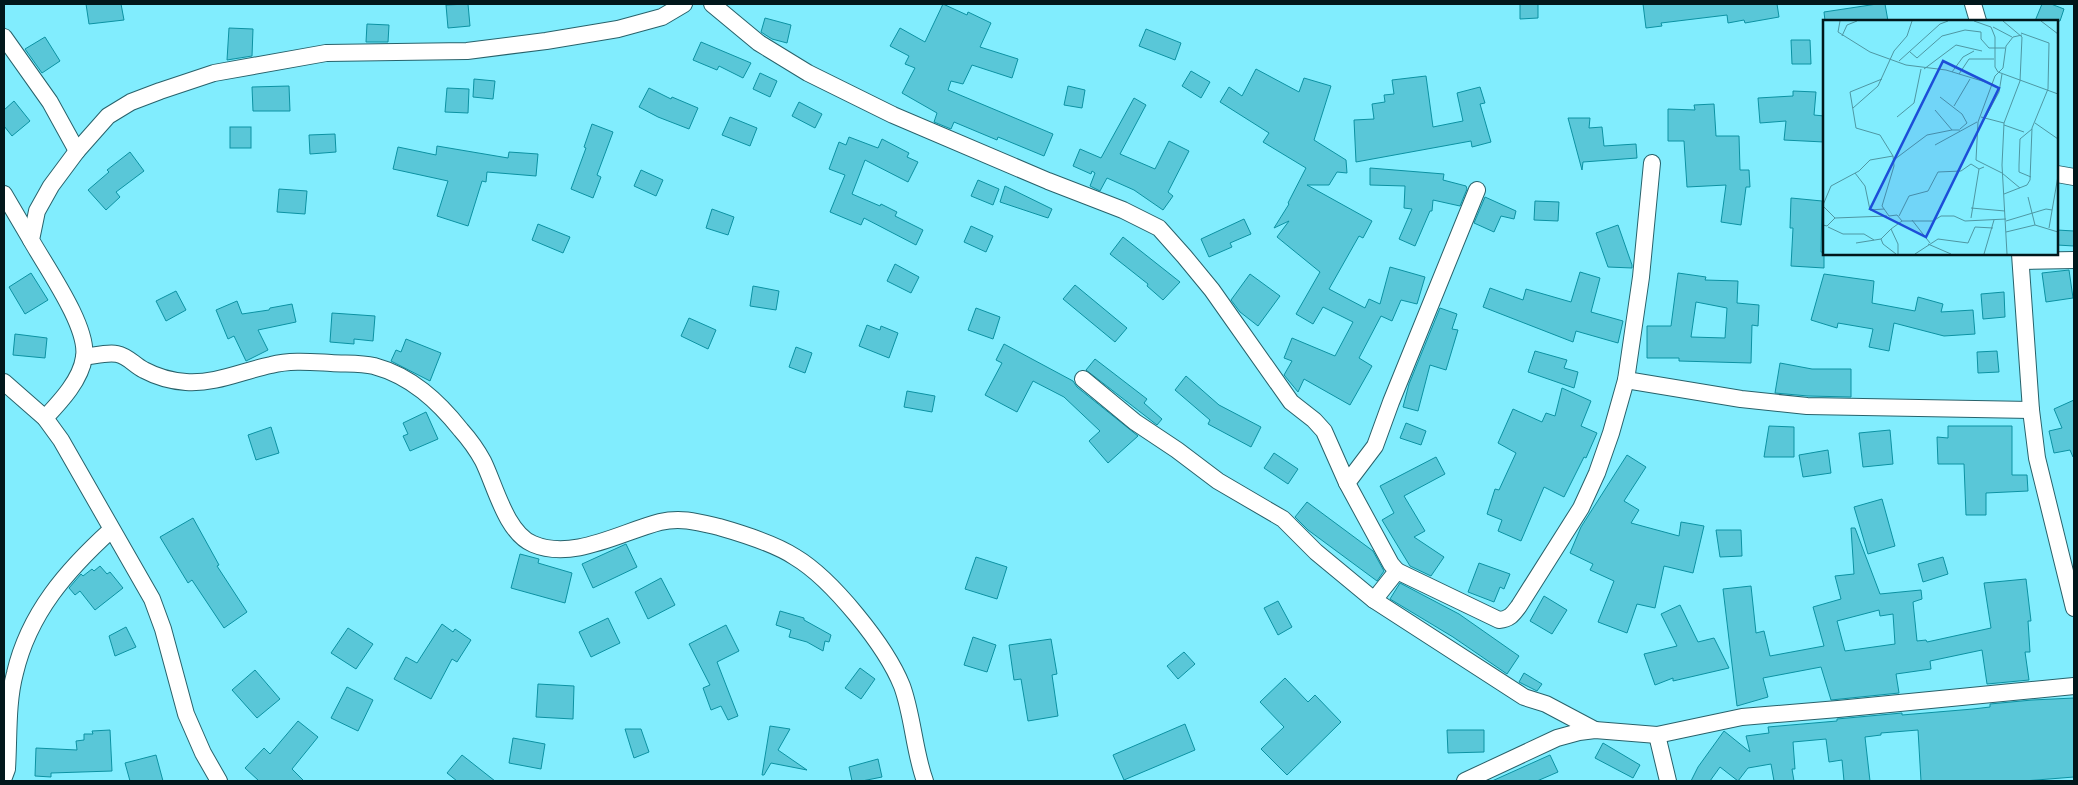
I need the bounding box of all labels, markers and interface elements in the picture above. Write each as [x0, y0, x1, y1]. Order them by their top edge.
inset map [1823, 20, 2058, 255]

